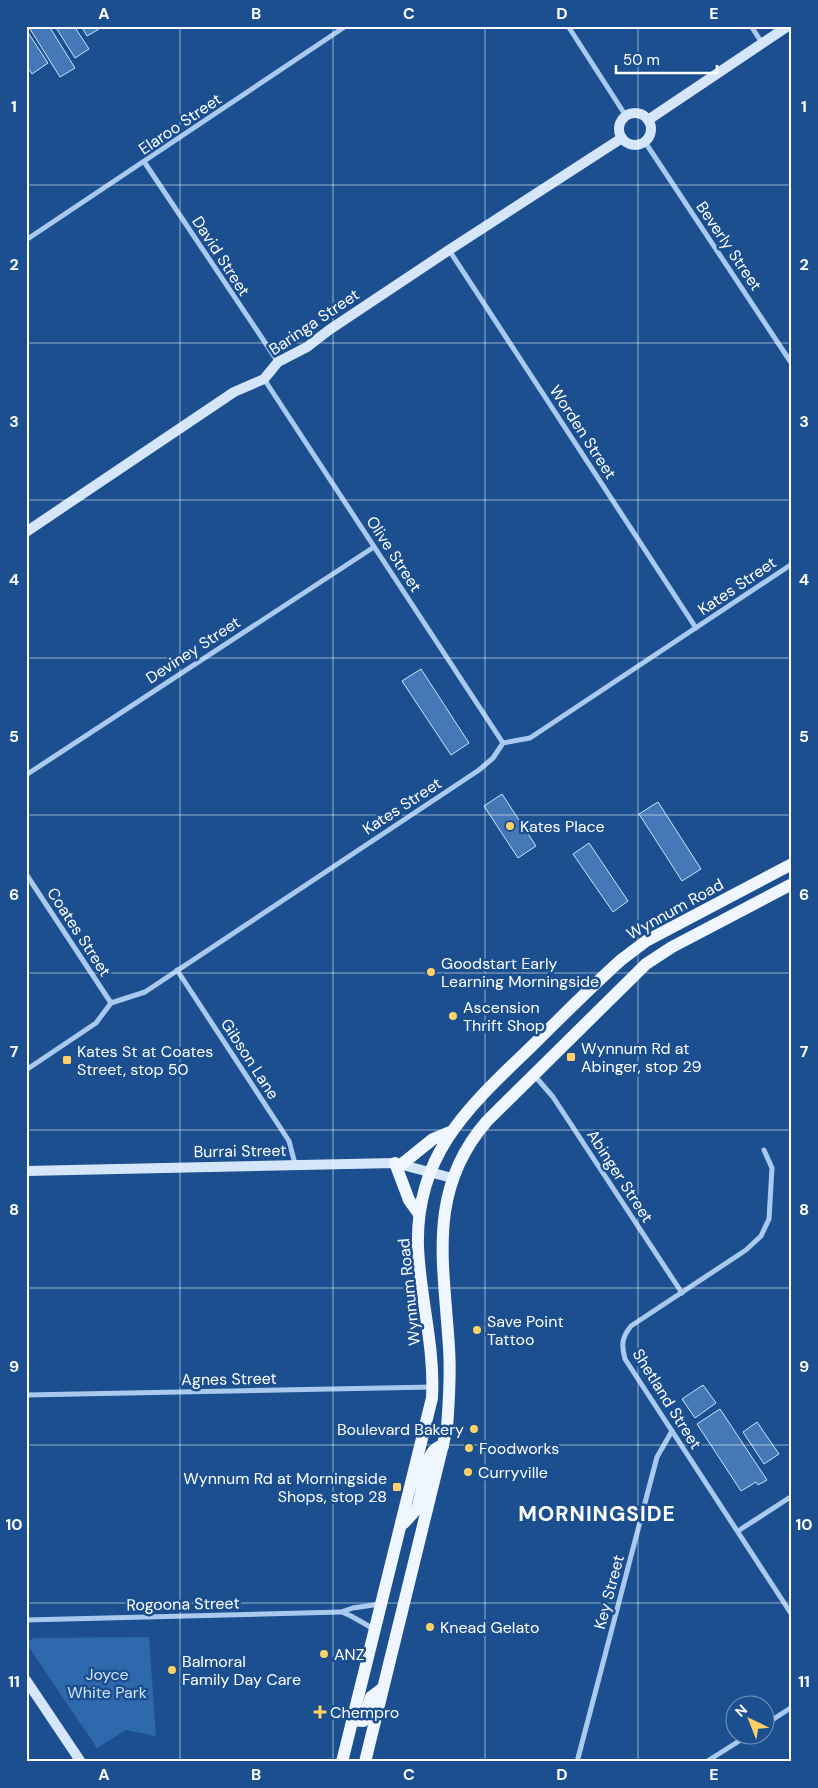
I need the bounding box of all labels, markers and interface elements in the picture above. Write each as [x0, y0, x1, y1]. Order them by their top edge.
text: A [98, 3, 110, 24]
text: B [251, 3, 261, 24]
text: C [403, 3, 415, 24]
text: D [556, 3, 568, 24]
text: E [709, 3, 719, 24]
scale bar [616, 42, 717, 74]
text: 50 m [623, 50, 660, 70]
street label: Elaroo Street [135, 89, 225, 159]
text: 1 [11, 96, 17, 117]
text: 1 [801, 96, 807, 117]
street label: Beverly Street [691, 197, 767, 295]
street label: David Street [187, 212, 255, 300]
text: 2 [9, 254, 19, 275]
text: 2 [799, 254, 809, 275]
street label: Baringa Street [265, 284, 363, 360]
street label: Worden Street [545, 381, 621, 483]
text: 3 [9, 411, 19, 432]
text: 3 [799, 411, 809, 432]
street label: Olive Street [362, 512, 426, 596]
street label: Kates Street [694, 552, 780, 620]
text: 4 [9, 569, 19, 590]
text: 4 [799, 569, 809, 590]
street label: Deviney Street [142, 612, 244, 688]
text: 5 [9, 726, 19, 747]
text: 5 [799, 726, 809, 747]
street label: Kates Street [358, 773, 446, 839]
place label: Kates Place [520, 816, 605, 837]
marker: Kates Place [504, 820, 516, 832]
street label: Wynnum Road [623, 874, 727, 944]
street label: Coates Street [42, 883, 116, 981]
text: 6 [9, 884, 19, 905]
text: 6 [799, 884, 809, 905]
place label: Goodstart Early Learning Morningside [441, 953, 599, 992]
marker: Goodstart Early Learning Morningside [425, 966, 437, 978]
place label: Ascension Thrift Shop [463, 997, 545, 1036]
marker: Ascension Thrift Shop [447, 1010, 459, 1022]
street label: Gibson Lane [216, 1015, 284, 1103]
place label: Wynnum Rd at Abinger, stop 29 [581, 1038, 702, 1077]
text: 7 [10, 1041, 19, 1062]
place label: Kates St at Coates Street, stop 50 [77, 1041, 213, 1080]
text: 7 [800, 1041, 809, 1062]
marker: Wynnum Rd at Abinger, stop 29 [565, 1051, 577, 1063]
marker: Kates St at Coates Street, stop 50 [61, 1054, 73, 1066]
street label: Abinger Street [582, 1125, 658, 1227]
street label: Burrai Street [193, 1140, 287, 1162]
text: 8 [9, 1199, 19, 1220]
text: 8 [799, 1199, 809, 1220]
street label: Wynnum Road [393, 1237, 425, 1347]
place label: Save Point Tattoo [487, 1311, 564, 1350]
marker: Save Point Tattoo [471, 1324, 483, 1336]
street label: Shetland Street [628, 1345, 706, 1453]
text: 9 [9, 1356, 19, 1377]
text: 9 [799, 1356, 809, 1377]
street label: Agnes Street [181, 1368, 277, 1390]
place label: Boulevard Bakery [337, 1419, 464, 1440]
marker: Boulevard Bakery [468, 1423, 480, 1435]
place label: Foodworks [479, 1438, 559, 1459]
marker: Foodworks [463, 1442, 475, 1454]
place label: Curryville [478, 1462, 548, 1483]
marker: Curryville [462, 1466, 474, 1478]
place label: Wynnum Rd at Morningside Shops, stop 28 [183, 1468, 387, 1507]
marker: Wynnum Rd at Morningside Shops, stop 28 [391, 1481, 403, 1493]
district label: MORNINGSIDE [518, 1500, 676, 1528]
text: 10 [5, 1514, 23, 1535]
text: 10 [795, 1514, 813, 1535]
street label: Key Street [589, 1553, 629, 1631]
street label: Rogoona Street [126, 1593, 240, 1615]
place label: Knead Gelato [440, 1617, 539, 1638]
marker: Knead Gelato [424, 1621, 436, 1633]
place label: ANZ [334, 1644, 364, 1665]
marker: ANZ [318, 1648, 330, 1660]
place label: Balmoral Family Day Care [182, 1651, 301, 1690]
park label: Joyce White Park [67, 1664, 147, 1703]
marker: Balmoral Family Day Care [166, 1664, 178, 1676]
text: 11 [8, 1671, 20, 1692]
text: 11 [798, 1671, 810, 1692]
north arrow [726, 1696, 776, 1746]
text: N [731, 1700, 751, 1721]
place label: Chempro [330, 1702, 399, 1723]
marker: Chempro [314, 1706, 326, 1718]
text: A [98, 1764, 110, 1785]
text: B [251, 1764, 261, 1785]
text: C [403, 1764, 415, 1785]
text: D [556, 1764, 568, 1785]
text: E [709, 1764, 719, 1785]

